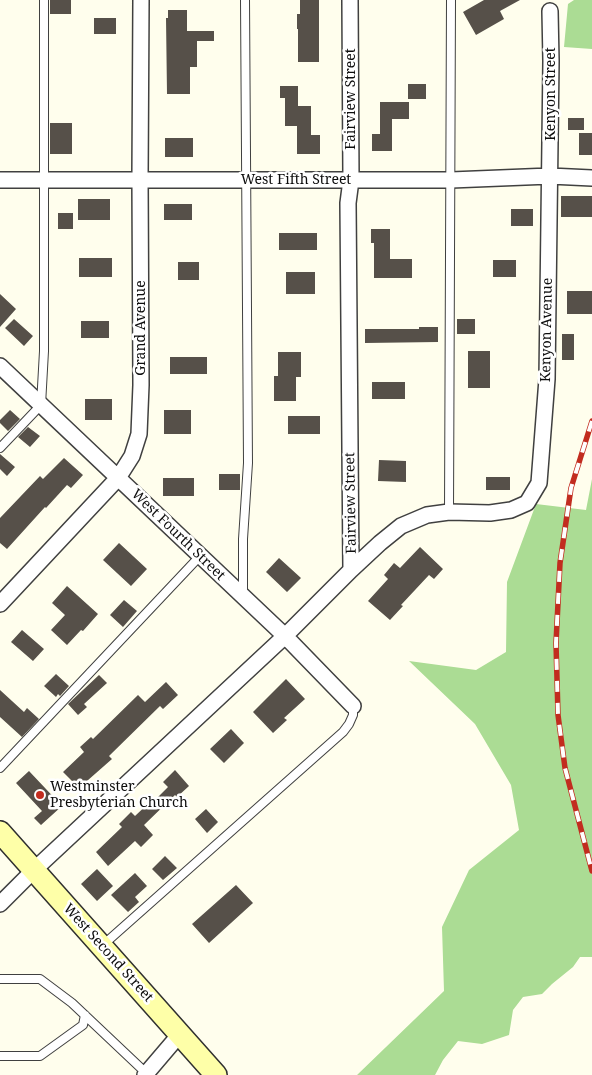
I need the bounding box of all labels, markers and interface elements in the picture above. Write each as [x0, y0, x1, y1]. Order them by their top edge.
street label: Kenyon Street [543, 47, 559, 141]
street label: Fairview Street [343, 48, 359, 150]
street label: West Fifth Street [241, 172, 351, 188]
street label: Kenyon Avenue [538, 278, 556, 382]
street label: Grand Avenue [133, 280, 149, 376]
street label: Fairview Street [342, 452, 360, 554]
street label: West Fourth Street [128, 486, 228, 584]
place label: Westminster Presbyterian Church [50, 779, 188, 812]
marker: Westminster Presbyterian Church [34, 789, 46, 801]
street label: West Second Street [59, 900, 157, 1006]

